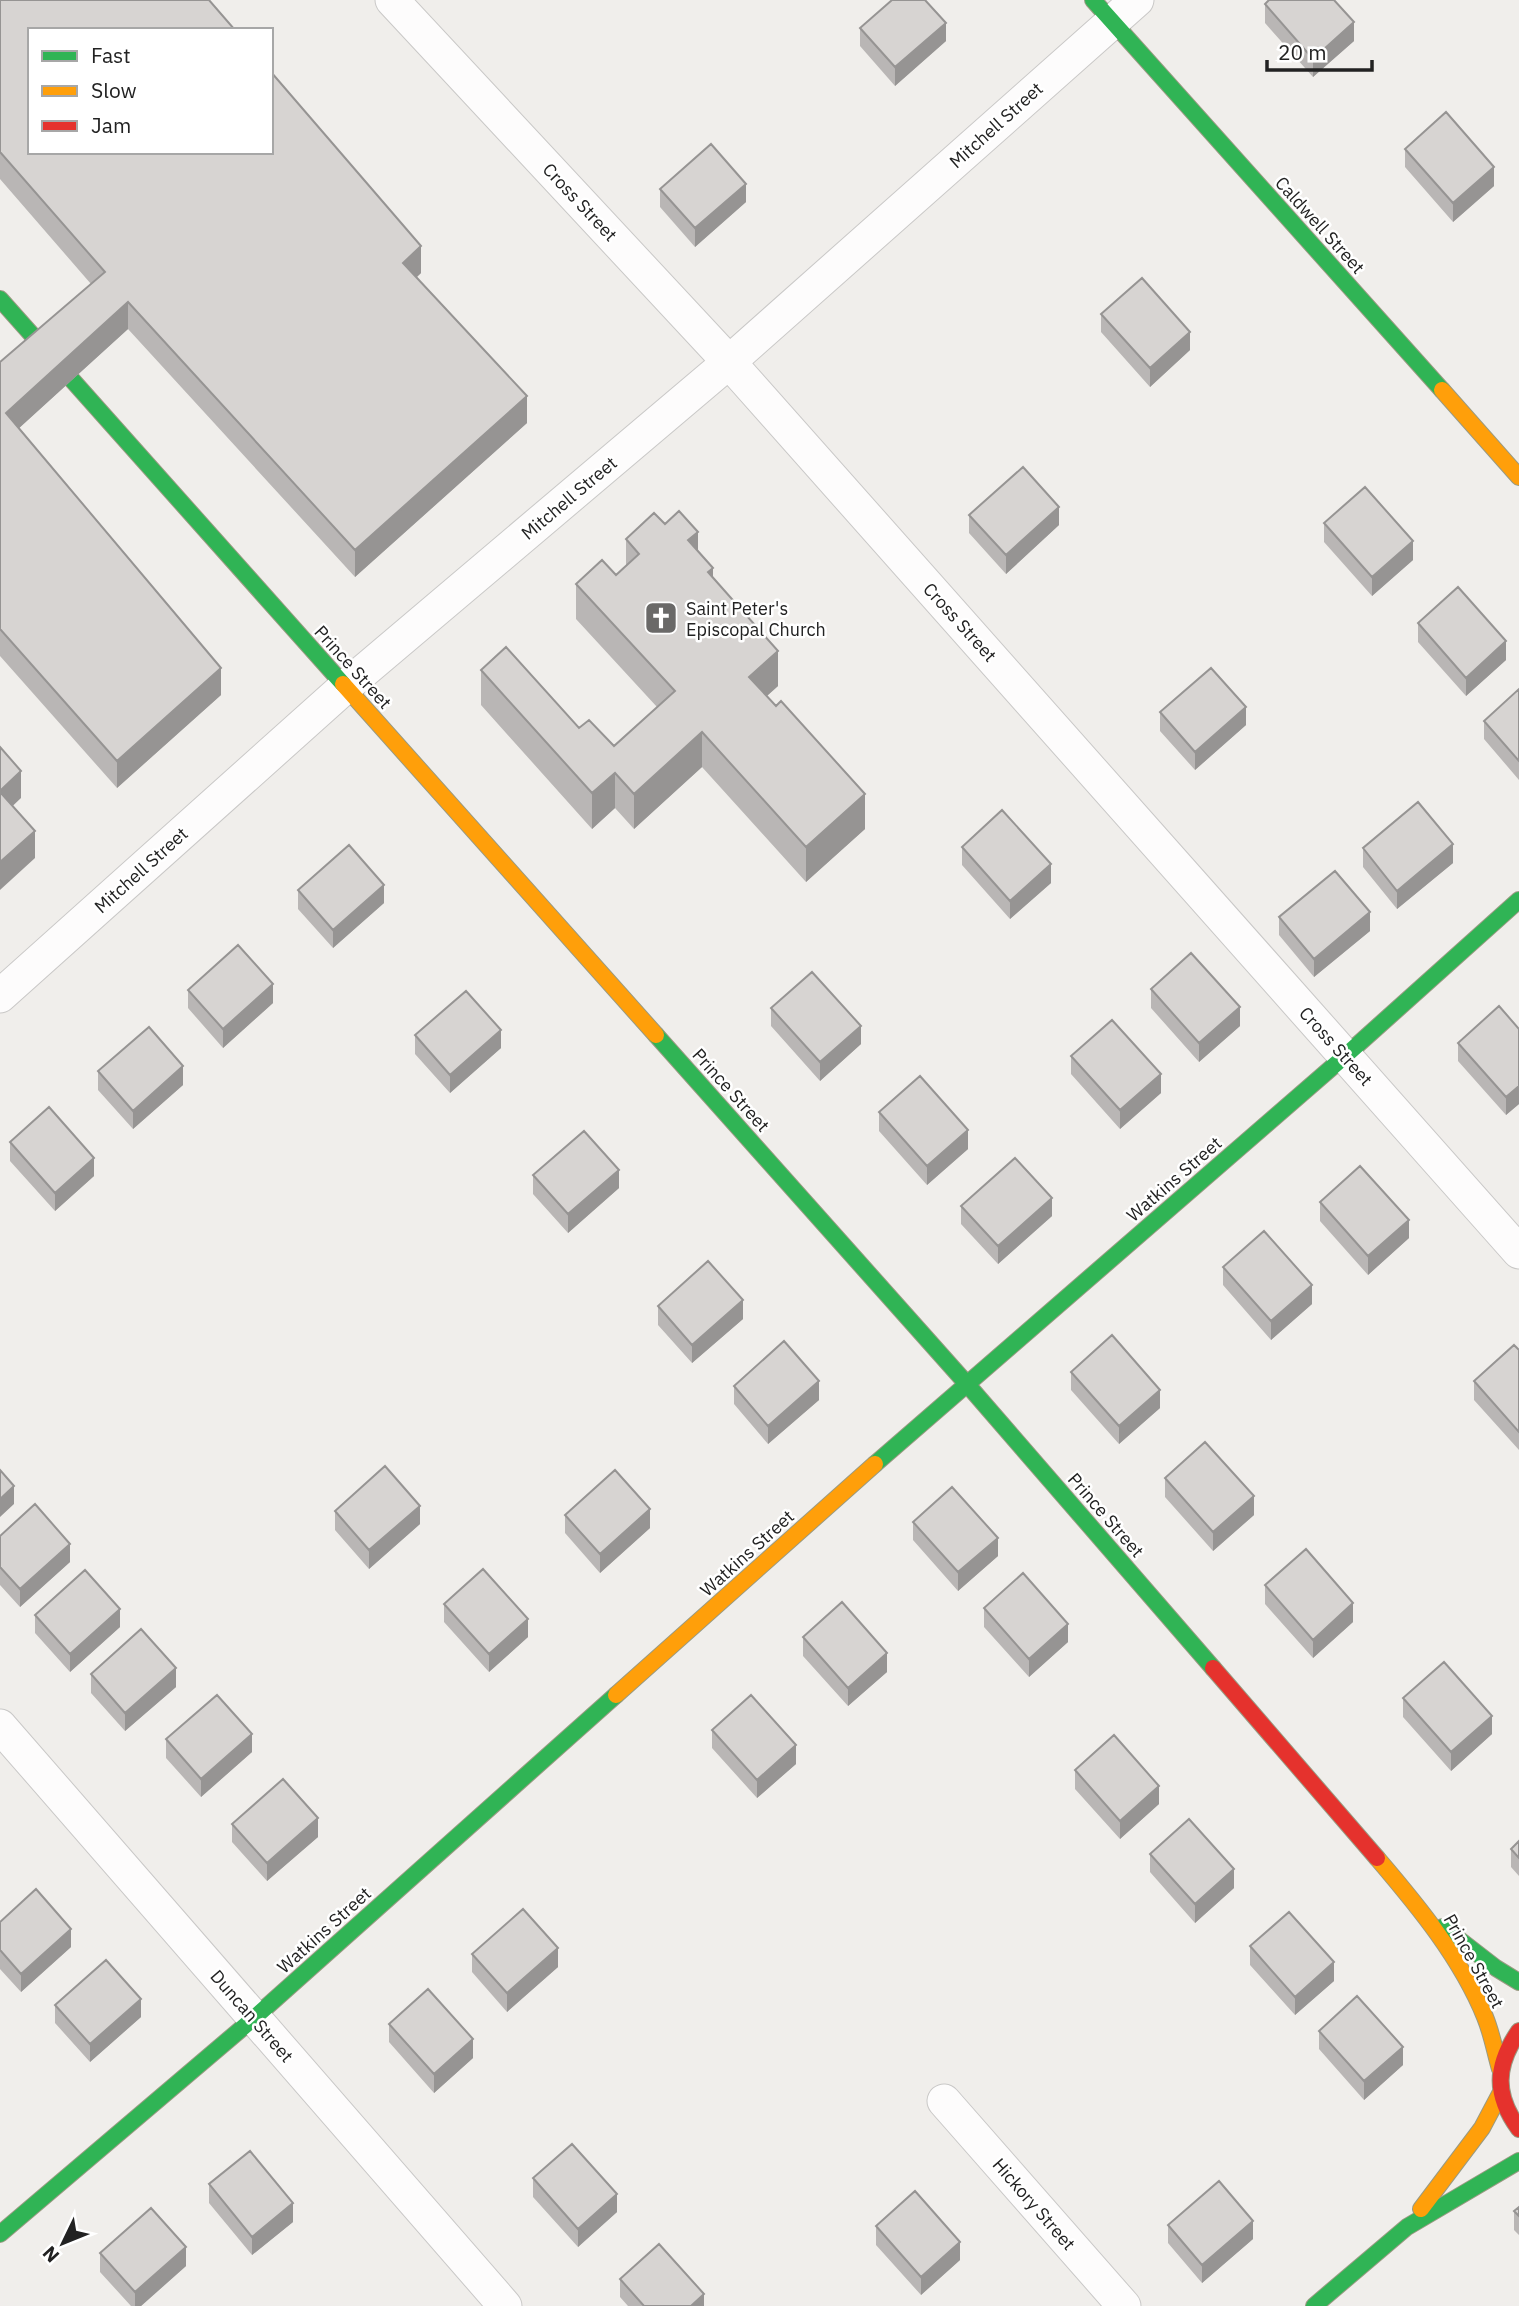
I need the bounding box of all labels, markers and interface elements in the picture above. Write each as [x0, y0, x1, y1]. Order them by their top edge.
legend [28, 28, 273, 154]
scale bar [1267, 28, 1372, 72]
text: 20 m [1278, 38, 1327, 66]
text: Fast [91, 41, 131, 69]
text: Slow [91, 76, 137, 104]
street label: Mitchell Street [945, 77, 1047, 173]
text: Jam [91, 111, 131, 139]
street label: Cross Street [538, 158, 622, 246]
street label: Caldwell Street [1270, 172, 1370, 278]
street label: Mitchell Street [516, 451, 622, 545]
street label: Cross Street [918, 578, 1002, 666]
place label: Saint Peter's Episcopal Church [686, 597, 826, 641]
church icon: Saint Peter's Episcopal Church [642, 599, 680, 637]
street label: Prince Street [309, 620, 397, 714]
street label: Mitchell Street [90, 822, 192, 918]
street label: Cross Street [1294, 1002, 1378, 1090]
street label: Prince Street [687, 1043, 775, 1137]
street label: Watkins Street [1122, 1131, 1226, 1227]
street label: Prince Street [1063, 1468, 1149, 1562]
street label: Watkins Street [695, 1505, 799, 1601]
street label: Watkins Street [272, 1882, 376, 1978]
street label: Prince Street [1439, 1910, 1509, 2012]
street label: Duncan Street [206, 1965, 298, 2067]
street label: Hickory Street [988, 2153, 1080, 2255]
north arrow [28, 2208, 98, 2278]
text: N [37, 2241, 64, 2268]

